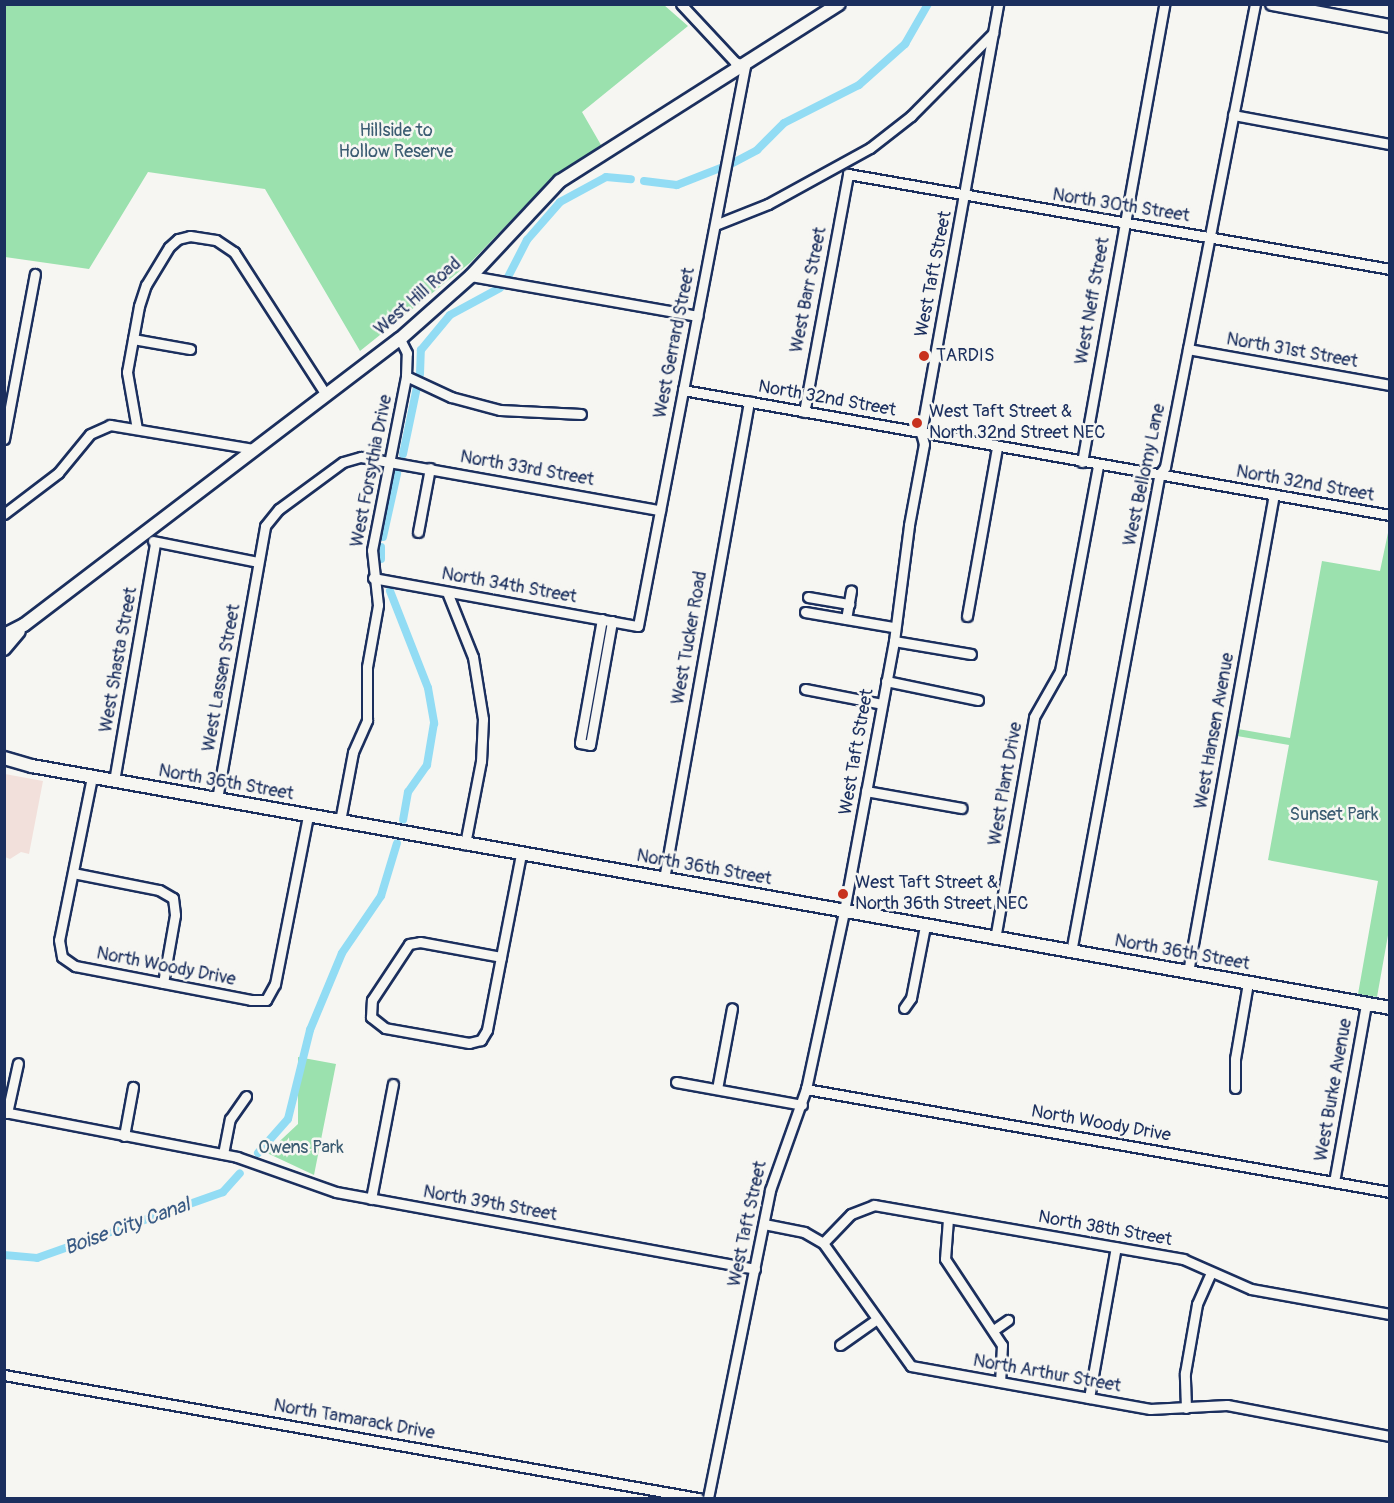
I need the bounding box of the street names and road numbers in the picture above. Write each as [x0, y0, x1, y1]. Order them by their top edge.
street label: North 30th Street [1051, 184, 1191, 228]
street label: West Taft Street [911, 209, 957, 339]
street label: West Barr Street [786, 225, 832, 355]
street label: West Neff Street [1071, 236, 1115, 366]
street label: West Hill Road [370, 253, 466, 341]
street label: West Gerrard Street [650, 266, 700, 420]
street label: North 31st Street [1225, 329, 1359, 373]
street label: North 32nd Street [756, 376, 898, 422]
street label: West Forsythia Drive [347, 393, 397, 549]
street label: West Bellomy Lane [1119, 402, 1171, 548]
street label: North 33rd Street [458, 447, 596, 491]
street label: North 32nd Street [1234, 461, 1376, 507]
street label: North 34th Street [440, 563, 578, 609]
street label: West Tucker Road [668, 570, 712, 706]
street label: West Shasta Street [96, 586, 142, 734]
street label: West Lassen Street [198, 603, 246, 753]
street label: West Hansen Avenue [1191, 651, 1239, 811]
street label: West Taft Street [835, 687, 879, 817]
street label: West Plant Drive [985, 721, 1027, 847]
street label: North 36th Street [157, 760, 295, 806]
street label: North 36th Street [635, 845, 773, 891]
street label: North 36th Street [1113, 930, 1251, 976]
street label: North Woody Drive [95, 943, 237, 991]
street label: West Burke Avenue [1311, 1017, 1357, 1163]
street label: North Woody Drive [1030, 1101, 1172, 1147]
street label: West Taft Street [724, 1159, 772, 1289]
street label: North 39th Street [421, 1182, 559, 1226]
street label: North 38th Street [1036, 1207, 1174, 1251]
street label: North Arthur Street [971, 1350, 1123, 1398]
street label: North Tamarack Drive [272, 1395, 436, 1445]

